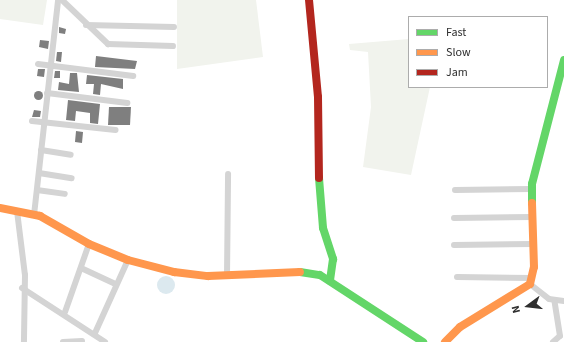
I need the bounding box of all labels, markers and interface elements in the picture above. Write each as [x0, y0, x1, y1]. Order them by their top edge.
legend [408, 16, 548, 88]
text: Fast [446, 24, 466, 41]
text: Slow [446, 44, 471, 61]
text: Jam [446, 64, 468, 81]
north arrow [508, 286, 548, 326]
text: N [508, 304, 524, 315]

